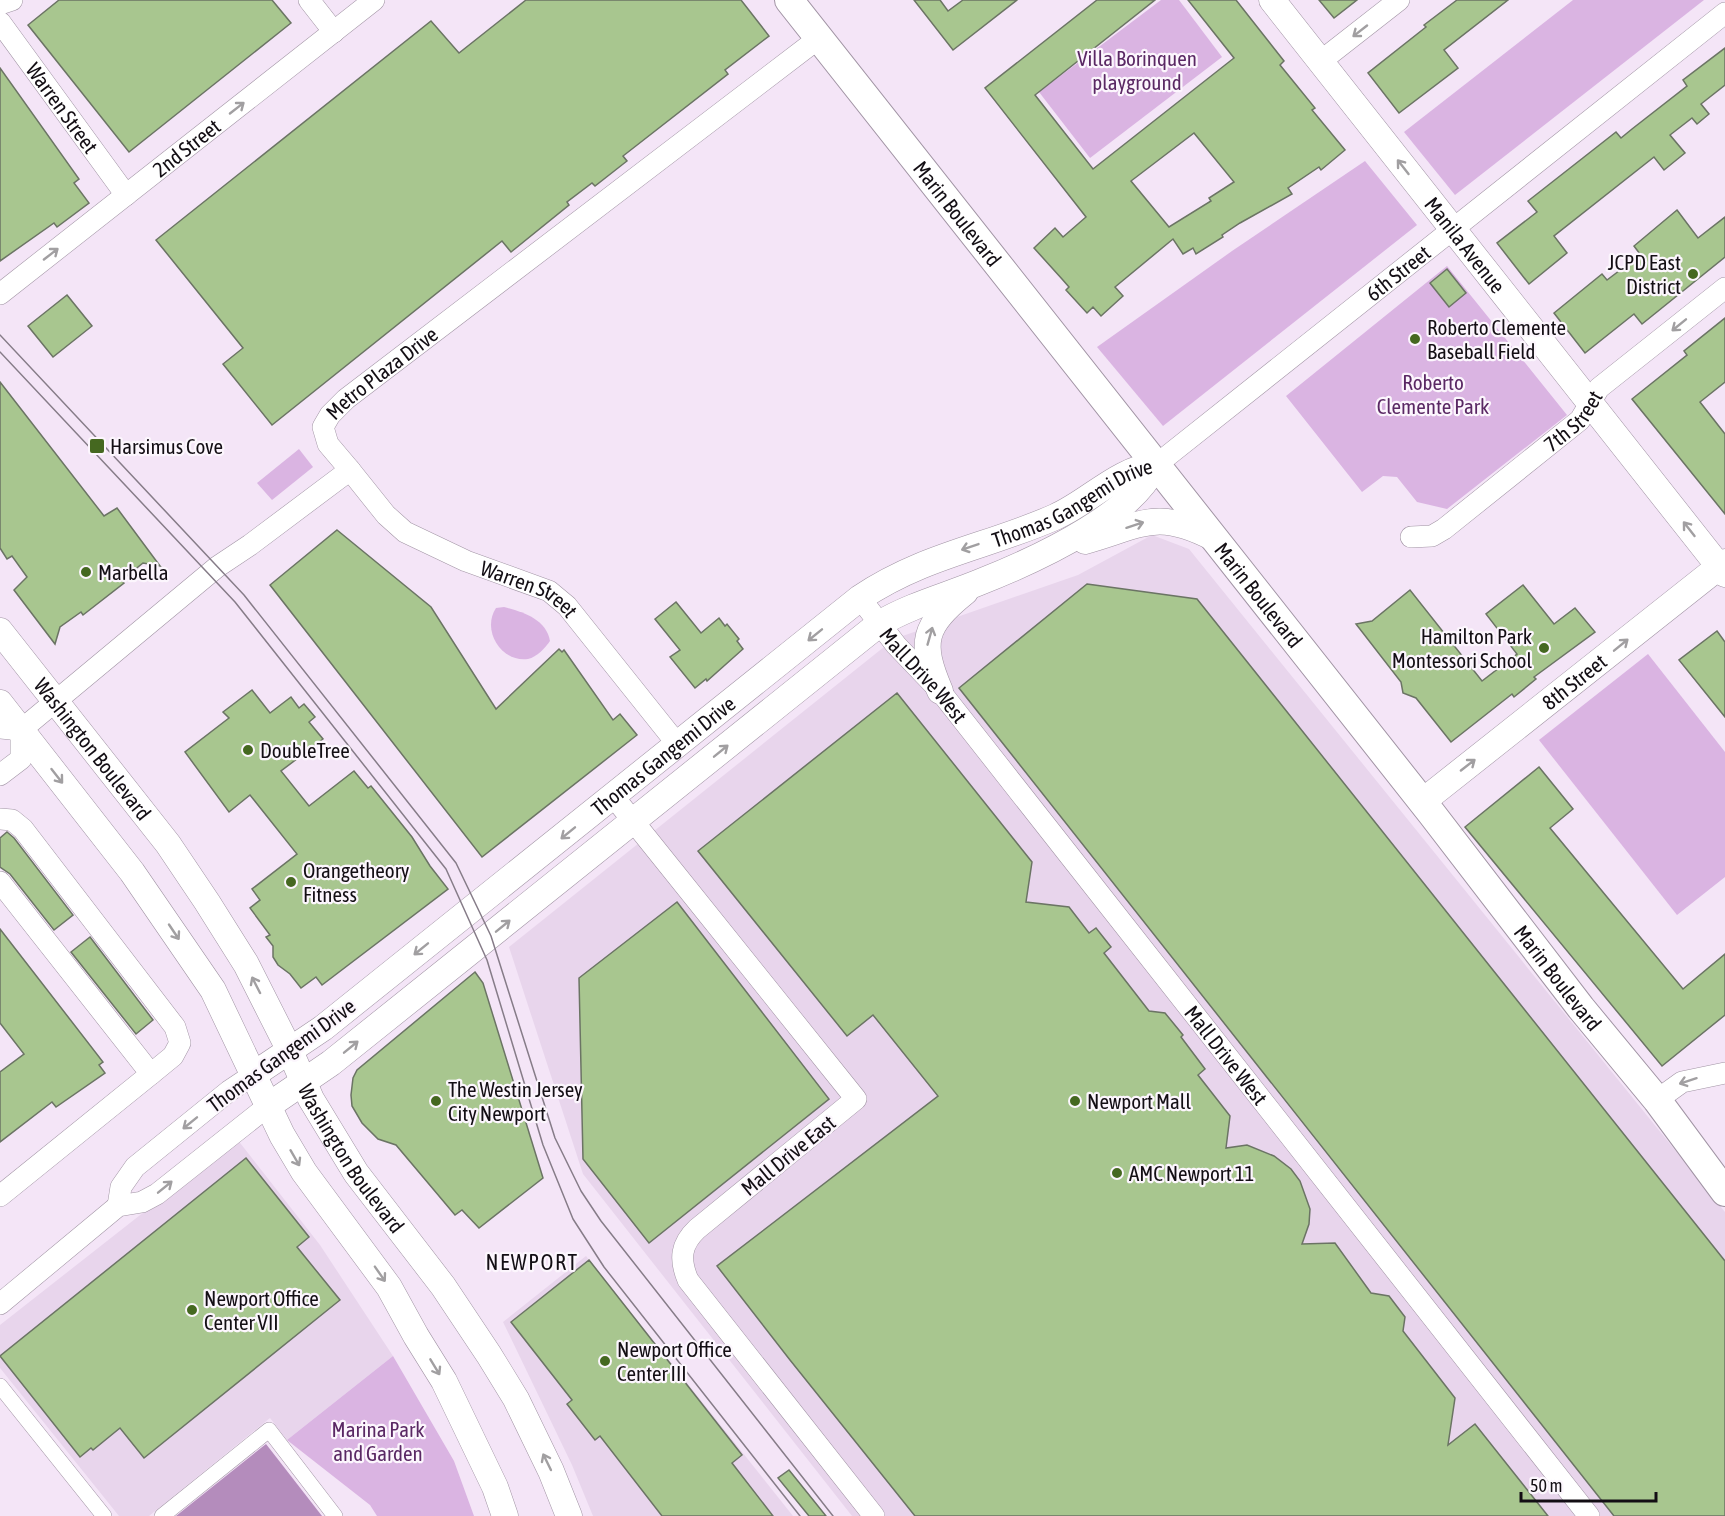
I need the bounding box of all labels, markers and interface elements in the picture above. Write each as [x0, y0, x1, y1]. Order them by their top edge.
one-way arrow [1352, 24, 1368, 37]
park label: Villa Borinquen playground [1077, 46, 1197, 94]
street label: Warren Street [22, 58, 103, 157]
one-way arrow [229, 101, 245, 114]
street label: 2nd Street [148, 114, 225, 181]
street label: Marin Boulevard [909, 156, 1006, 271]
one-way arrow [1397, 160, 1410, 176]
street label: Manila Avenue [1420, 192, 1510, 298]
street label: 6th Street [1361, 240, 1435, 306]
one-way arrow [42, 248, 58, 261]
place label: JCPD East District [1608, 250, 1681, 298]
marker: JCPD East District [1686, 267, 1700, 281]
place label: Roberto Clemente Baseball Field [1427, 315, 1566, 363]
one-way arrow [1672, 318, 1688, 331]
street label: Metro Plaza Drive [321, 322, 442, 424]
marker: Roberto Clemente Baseball Field [1408, 332, 1422, 346]
park label: Roberto Clemente Park [1377, 370, 1489, 418]
street label: 7th Street [1539, 386, 1607, 456]
place label: Harsimus Cove [110, 434, 223, 458]
marker: Harsimus Cove [88, 437, 106, 455]
street label: Thomas Gangemi Drive [989, 454, 1155, 552]
one-way arrow [1125, 519, 1144, 530]
one-way arrow [1682, 521, 1695, 537]
street label: Marin Boulevard [1210, 538, 1308, 652]
one-way arrow [961, 542, 980, 553]
street label: Warren Street [477, 555, 583, 622]
place label: Marbella [98, 560, 168, 584]
marker: Marbella [79, 565, 93, 579]
street label: Mall Drive West [875, 623, 972, 727]
place label: Hamilton Park Montessori School [1392, 624, 1532, 672]
one-way arrow [925, 627, 936, 646]
one-way arrow [807, 628, 823, 641]
one-way arrow [1613, 638, 1629, 651]
marker: Hamilton Park Montessori School [1537, 641, 1551, 655]
street label: 8th Street [1537, 649, 1611, 714]
street label: Washington Boulevard [30, 673, 156, 824]
street label: Thomas Gangemi Drive [587, 691, 740, 820]
place label: DoubleTree [260, 738, 350, 762]
marker: DoubleTree [241, 743, 255, 757]
one-way arrow [713, 745, 729, 758]
one-way arrow [1460, 759, 1476, 772]
one-way arrow [51, 768, 64, 784]
one-way arrow [560, 826, 576, 839]
place label: Orangetheory Fitness [303, 858, 410, 906]
marker: Orangetheory Fitness [284, 875, 298, 889]
one-way arrow [495, 919, 511, 932]
street label: Marin Boulevard [1510, 920, 1607, 1035]
one-way arrow [167, 924, 180, 941]
one-way arrow [414, 943, 430, 956]
one-way arrow [250, 977, 262, 995]
street label: Thomas Gangemi Drive [202, 993, 360, 1117]
street label: Mall Drive West [1180, 1001, 1273, 1109]
one-way arrow [342, 1041, 358, 1054]
one-way arrow [1679, 1076, 1698, 1087]
place label: The Westin Jersey City Newport [448, 1077, 583, 1125]
street label: Washington Boulevard [294, 1080, 409, 1237]
place label: Newport Mall [1087, 1089, 1191, 1113]
marker: The Westin Jersey City Newport [429, 1094, 443, 1108]
marker: Newport Mall [1068, 1094, 1082, 1108]
street label: Mall Drive East [736, 1110, 840, 1200]
one-way arrow [182, 1116, 198, 1129]
one-way arrow [289, 1149, 301, 1166]
place label: AMC Newport 11 [1129, 1161, 1254, 1185]
marker: AMC Newport 11 [1110, 1166, 1124, 1180]
one-way arrow [157, 1180, 173, 1193]
district label: NEWPORT [485, 1249, 579, 1275]
one-way arrow [374, 1266, 386, 1282]
place label: Newport Office Center VII [204, 1286, 319, 1334]
marker: Newport Office Center VII [185, 1303, 199, 1317]
place label: Newport Office Center III [617, 1337, 732, 1385]
marker: Newport Office Center III [598, 1354, 612, 1368]
one-way arrow [430, 1358, 442, 1375]
park label: Marina Park and Garden [332, 1417, 424, 1465]
one-way arrow [540, 1453, 552, 1471]
scale bar [1521, 1465, 1656, 1503]
text: 50 m [1530, 1475, 1562, 1496]

